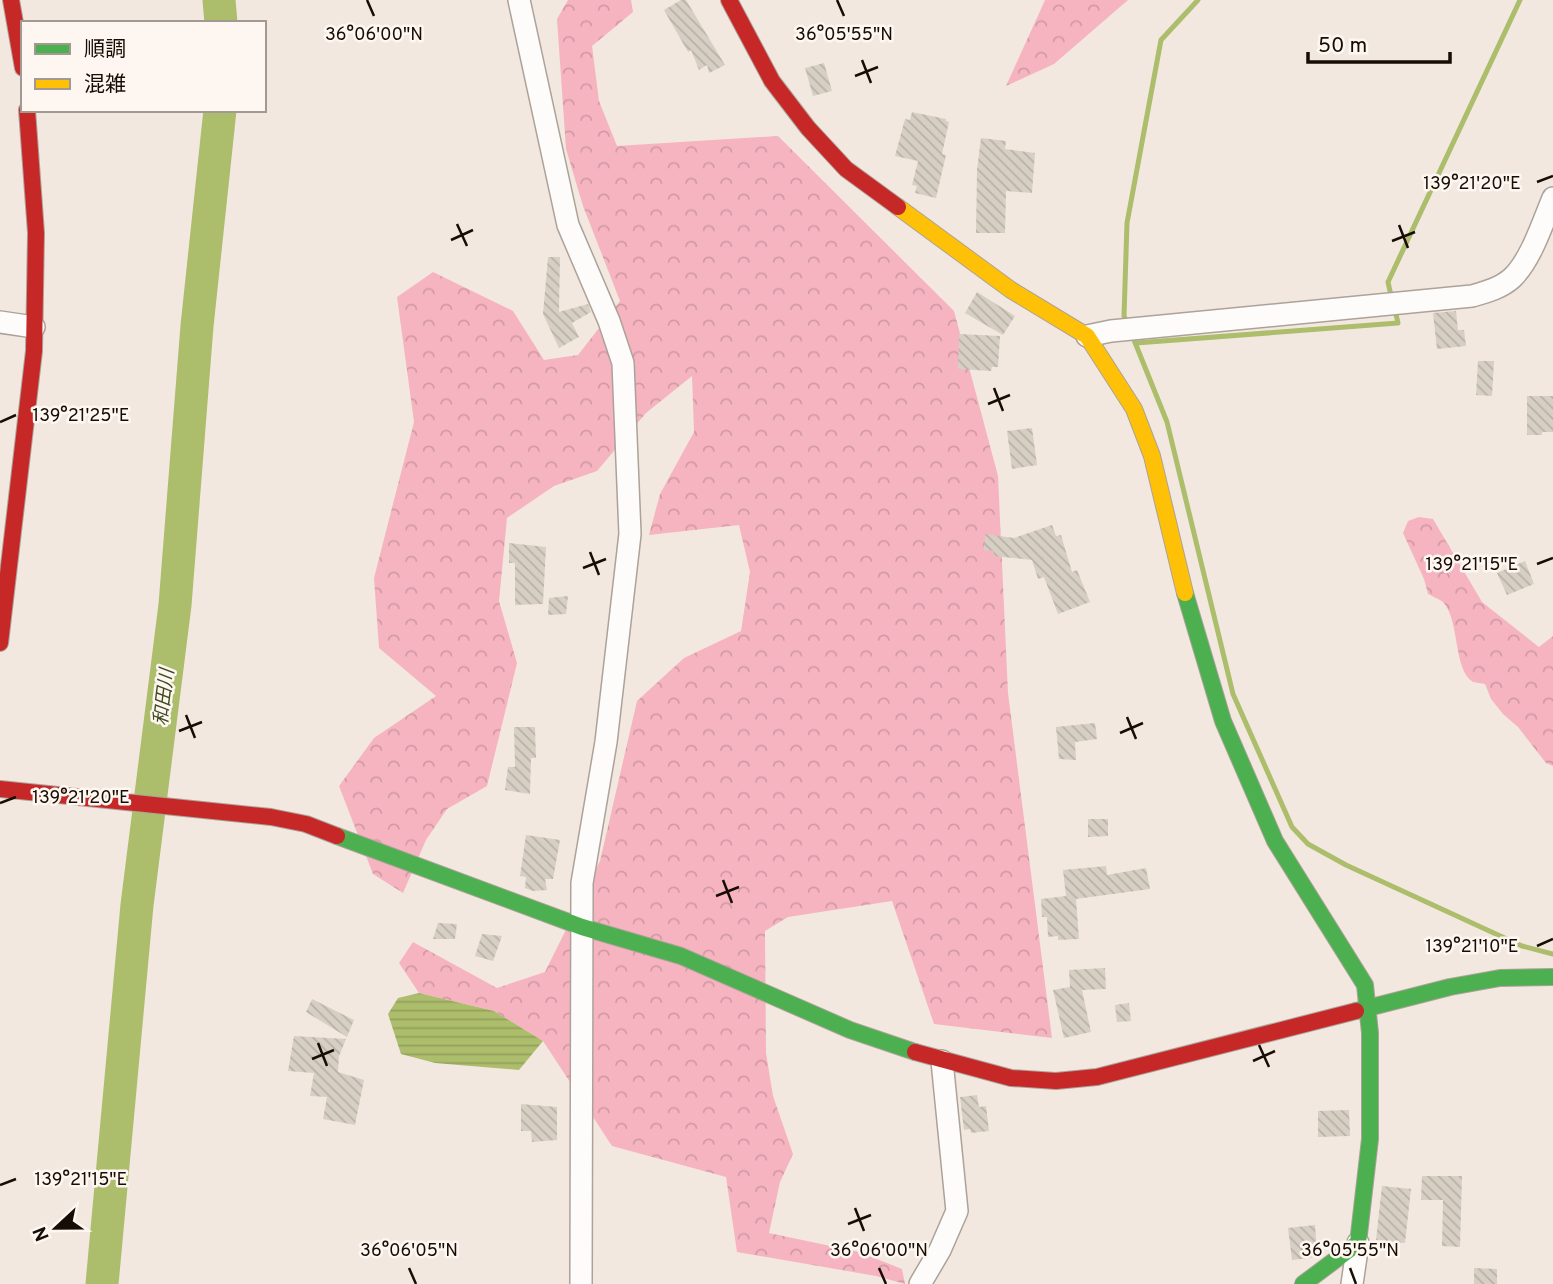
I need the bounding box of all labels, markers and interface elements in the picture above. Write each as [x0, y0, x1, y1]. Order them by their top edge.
legend [21, 21, 266, 112]
scale bar [1308, 21, 1450, 65]
text: 36°06'00"N [325, 24, 423, 47]
text: 36°05'55"N [795, 24, 893, 47]
text: 50 m [1318, 33, 1367, 60]
text: 順調 [84, 37, 126, 64]
text: 混雑 [84, 72, 126, 99]
text: 139°21'20"E [1423, 173, 1521, 196]
text: 139°21'25"E [32, 405, 130, 428]
text: 139°21'15"E [1426, 554, 1518, 577]
water label: 和田川 [150, 666, 181, 727]
text: 139°21'20"E [32, 787, 130, 810]
text: 139°21'10"E [1425, 936, 1519, 959]
text: 139°21'15"E [35, 1169, 127, 1192]
north arrow [21, 1193, 91, 1263]
text: N [28, 1223, 56, 1244]
text: 36°06'05"N [360, 1240, 458, 1263]
text: 36°06'00"N [830, 1240, 928, 1263]
text: 36°05'55"N [1301, 1240, 1399, 1263]

